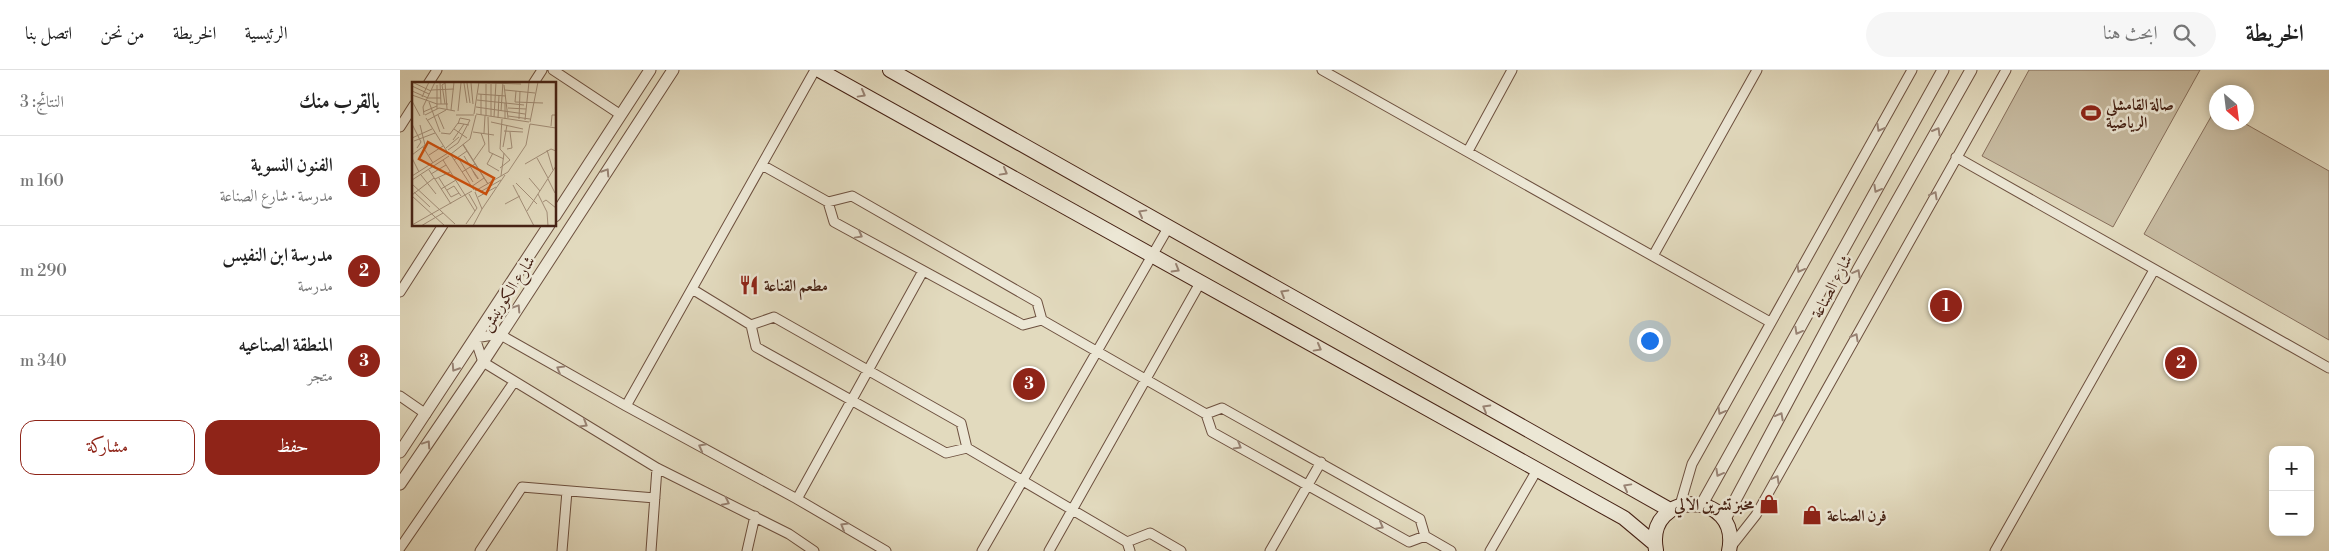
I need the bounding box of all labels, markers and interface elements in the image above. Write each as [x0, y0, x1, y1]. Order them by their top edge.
search box [1866, 12, 2216, 57]
text: الخريطة [2246, 19, 2304, 49]
text: ابحث هنا [2103, 21, 2158, 45]
icon: search [2170, 21, 2198, 49]
text: اتصل بنا [25, 22, 72, 45]
text: من نحن [100, 22, 145, 45]
text: الخريطة [173, 22, 216, 45]
text: الرئيسية [244, 22, 288, 45]
inset map [412, 82, 556, 226]
north arrow [2209, 85, 2254, 130]
one-way arrow [856, 87, 865, 97]
text: بالقرب منك [299, 89, 380, 115]
text: النتائج: 3 [20, 92, 64, 112]
place label: صالة القامشلي الرياضية [2105, 95, 2174, 133]
sports icon: صالة القامشلي الرياضية [2080, 102, 2102, 124]
one-way arrow [1876, 122, 1886, 131]
one-way arrow [1930, 127, 1940, 136]
text: الفنون النسوية [251, 153, 333, 177]
one-way arrow [998, 166, 1007, 176]
one-way arrow [600, 168, 609, 178]
text: 160 m [20, 171, 64, 191]
text: 1 [360, 171, 368, 191]
one-way arrow [1873, 184, 1883, 193]
text: مدرسة · شارع الصناعة [220, 186, 333, 206]
one-way arrow [1928, 192, 1938, 201]
one-way arrow [1139, 209, 1148, 219]
one-way arrow [853, 229, 862, 239]
text: مدرسة ابن النفيس [222, 243, 333, 267]
street label: شارع الصناعة [1807, 251, 1860, 323]
street label: شارع الكورنيش [476, 252, 542, 336]
text: 290 m [20, 261, 67, 281]
text: 2 [359, 261, 369, 281]
one-way arrow [1171, 262, 1180, 272]
one-way arrow [1796, 264, 1806, 273]
one-way arrow [1850, 269, 1860, 278]
restaurant icon: مطعم القناعة [738, 274, 760, 296]
text: مدرسة [298, 276, 333, 296]
place label: مطعم القناعة [764, 276, 828, 300]
pin: 1 [1930, 287, 1962, 325]
one-way arrow [1280, 289, 1289, 299]
one-way arrow [511, 304, 520, 313]
one-way arrow [1795, 326, 1805, 335]
your location [1637, 328, 1663, 354]
text: المنطقة الصناعيه [239, 333, 333, 357]
one-way arrow [1849, 334, 1859, 343]
one-way arrow [1313, 342, 1322, 352]
pin: 2 [2165, 344, 2197, 382]
text: 340 m [20, 351, 67, 371]
text: 3 [359, 351, 369, 371]
one-way arrow [452, 363, 461, 372]
one-way arrow [556, 365, 565, 375]
pin: 3 [1013, 365, 1045, 403]
text: متجر [308, 366, 333, 386]
one-way arrow [1482, 404, 1491, 414]
one-way arrow [1717, 406, 1727, 415]
one-way arrow [1774, 412, 1784, 421]
one-way arrow [579, 418, 588, 428]
button: مشاركة [20, 420, 195, 475]
button: حفظ [205, 420, 380, 475]
one-way arrow [421, 440, 431, 449]
one-way arrow [1233, 440, 1242, 450]
one-way arrow [698, 444, 707, 454]
map controls [2269, 446, 2314, 536]
button: + [2269, 446, 2314, 491]
one-way arrow [1716, 468, 1726, 477]
one-way arrow [1770, 476, 1780, 485]
one-way arrow [1624, 484, 1633, 494]
button: − [2269, 491, 2314, 536]
shop icon: مخبز تشرين الالي [1758, 493, 1780, 515]
place label: مخبز تشرين الالي [1673, 495, 1754, 518]
one-way arrow [721, 496, 730, 506]
shop icon: فرن الصناعة [1801, 504, 1823, 526]
place label: فرن الصناعة [1827, 506, 1887, 526]
one-way arrow [1375, 520, 1384, 530]
one-way arrow [840, 523, 849, 533]

